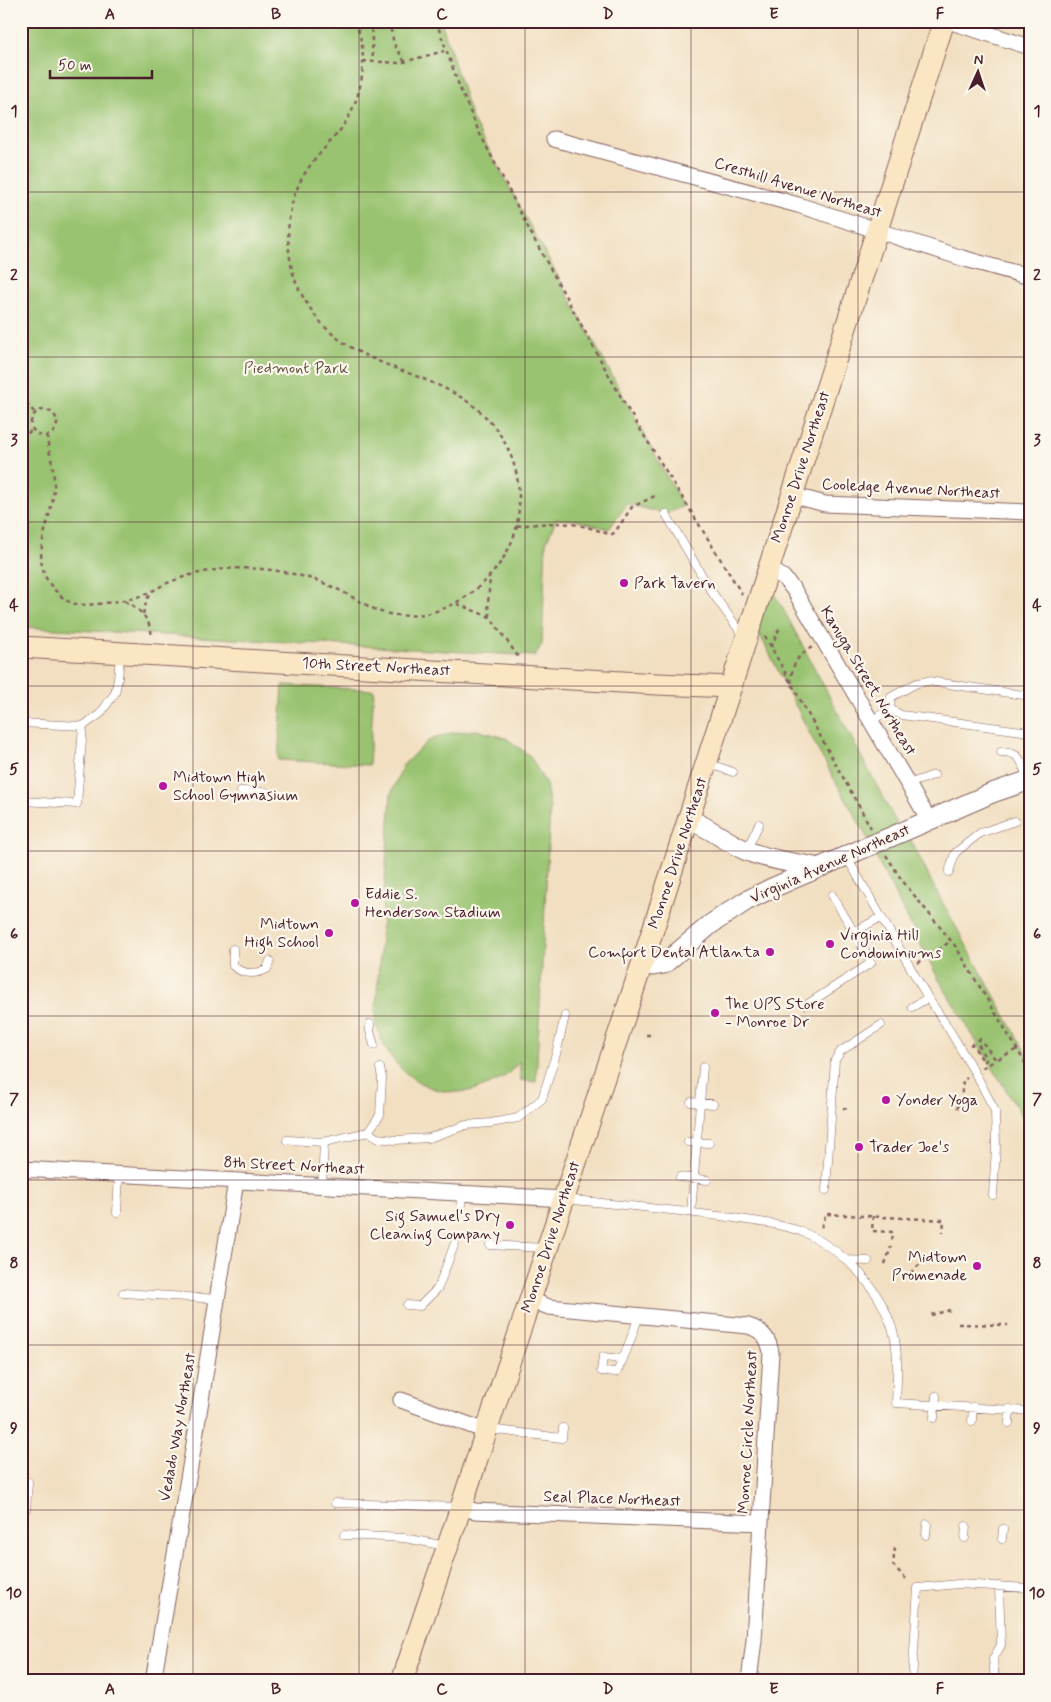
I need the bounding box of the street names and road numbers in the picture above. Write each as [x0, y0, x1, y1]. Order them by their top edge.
street label: Cresthill Avenue Northeast [711, 152, 885, 224]
street label: Monroe Drive Northeast [767, 388, 835, 546]
street label: Cooledge Avenue Northeast [821, 474, 1001, 504]
street label: Kanuga Street Northeast [814, 602, 921, 760]
street label: 10th Street Northeast [301, 653, 451, 681]
street label: Monroe Drive Northeast [644, 774, 712, 932]
street label: Virginia Avenue Northeast [747, 819, 914, 910]
street label: 8th Street Northeast [223, 1152, 365, 1180]
street label: Monroe Drive Northeast [517, 1158, 585, 1316]
street label: Monroe Circle Northeast [733, 1349, 763, 1515]
street label: Vedado Way Northeast [155, 1351, 201, 1503]
street label: Seal Place Northeast [543, 1486, 681, 1512]

